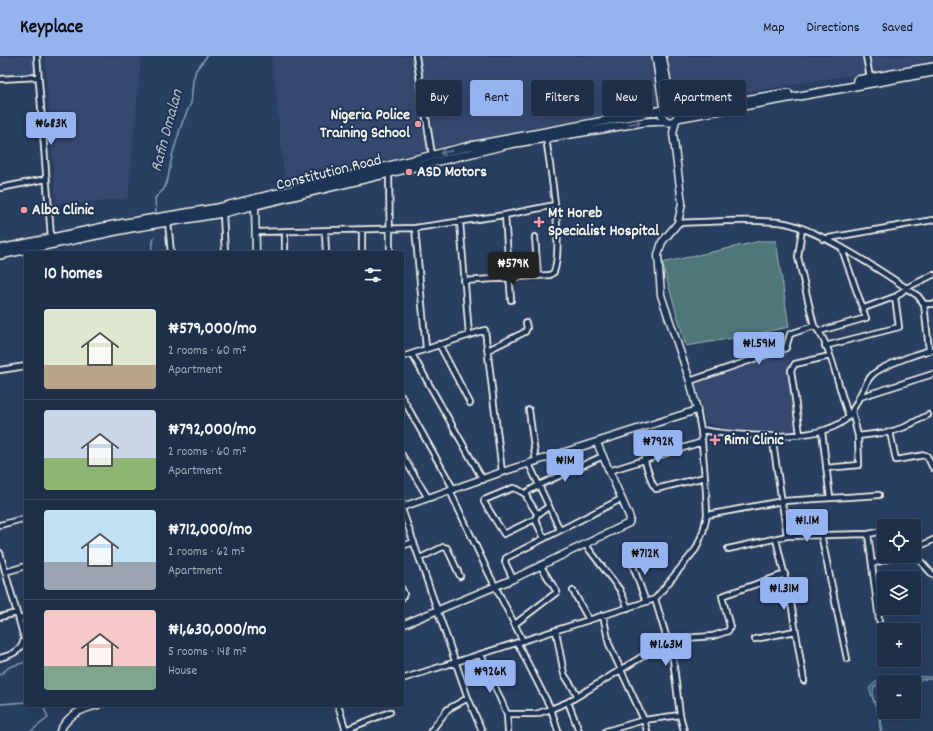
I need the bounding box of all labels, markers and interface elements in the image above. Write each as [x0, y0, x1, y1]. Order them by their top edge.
text: Keyplace [20, 15, 83, 42]
text: Map [763, 18, 785, 38]
text: Directions [807, 18, 860, 38]
text: Saved [882, 18, 913, 38]
chip: Buy [416, 80, 462, 116]
chip: Rent [470, 80, 523, 116]
chip: Filters [531, 80, 594, 116]
chip: New [602, 80, 652, 116]
chip: Apartment [660, 80, 746, 116]
water label: Rafin Dmalan [146, 86, 191, 175]
place label: Nigeria Police Training School [320, 104, 410, 145]
pin: ₦683K [23, 112, 79, 146]
text: ₦683K [35, 115, 67, 134]
marker: Nigeria Police Training School [413, 119, 423, 129]
one-way arrow [628, 119, 641, 127]
one-way arrow [440, 148, 453, 156]
street label: Constitution Road [274, 149, 384, 197]
place label: ASD Motors [417, 161, 487, 184]
marker: ASD Motors [404, 167, 414, 177]
place label: Alba Clinic [32, 199, 95, 222]
place label: Mt Horeb Specialist Hospital [548, 202, 659, 243]
marker: Alba Clinic [19, 205, 29, 215]
marker: Mt Horeb Specialist Hospital [533, 216, 545, 228]
pin: ₦579K [485, 252, 541, 286]
text: ₦579K [497, 255, 529, 274]
text: 10 homes [44, 263, 103, 287]
icon: filters [362, 264, 384, 286]
text: ₦579,000/mo [168, 318, 256, 342]
icon: home [76, 325, 124, 373]
pin: ₦1.59M [726, 332, 792, 366]
text: ₦1.59M [742, 335, 776, 354]
text: 2 rooms · 60 m² [168, 342, 246, 361]
text: Apartment [168, 361, 222, 380]
text: ₦792,000/mo [168, 419, 256, 443]
icon: home [76, 426, 124, 474]
place label: Rimi Clinic [724, 429, 784, 452]
pin: ₦792K [630, 430, 686, 464]
text: ₦792K [642, 433, 674, 452]
marker: Rimi Clinic [709, 434, 721, 446]
text: 2 rooms · 60 m² [168, 443, 246, 462]
pin: ₦1M [546, 449, 584, 483]
text: ₦1M [555, 452, 575, 471]
text: Apartment [168, 462, 222, 481]
pin: ₦1.1M [779, 509, 835, 543]
text: ₦1.1M [795, 512, 819, 531]
text: ₦712,000/mo [168, 519, 252, 543]
map controls [877, 519, 921, 719]
button: locate [877, 519, 921, 563]
icon: home [76, 526, 124, 574]
pin: ₦712K [617, 542, 673, 576]
text: 2 rooms · 62 m² [168, 543, 245, 562]
text: ₦712K [631, 545, 659, 564]
text: Apartment [168, 562, 222, 581]
button: layers [877, 571, 921, 615]
pin: ₦1.31M [751, 577, 817, 611]
text: ₦1.31M [769, 580, 799, 599]
text: ₦1,630,000/mo [168, 619, 266, 643]
button: + [877, 623, 921, 667]
icon: home [76, 626, 124, 674]
pin: ₦1.63M [633, 633, 699, 667]
text: ₦1.63M [649, 636, 683, 655]
text: 5 rooms · 148 m² [168, 643, 247, 662]
pin: ₦926K [462, 660, 518, 694]
text: House [168, 662, 197, 681]
text: ₦926K [474, 663, 506, 682]
button: − [877, 675, 921, 719]

